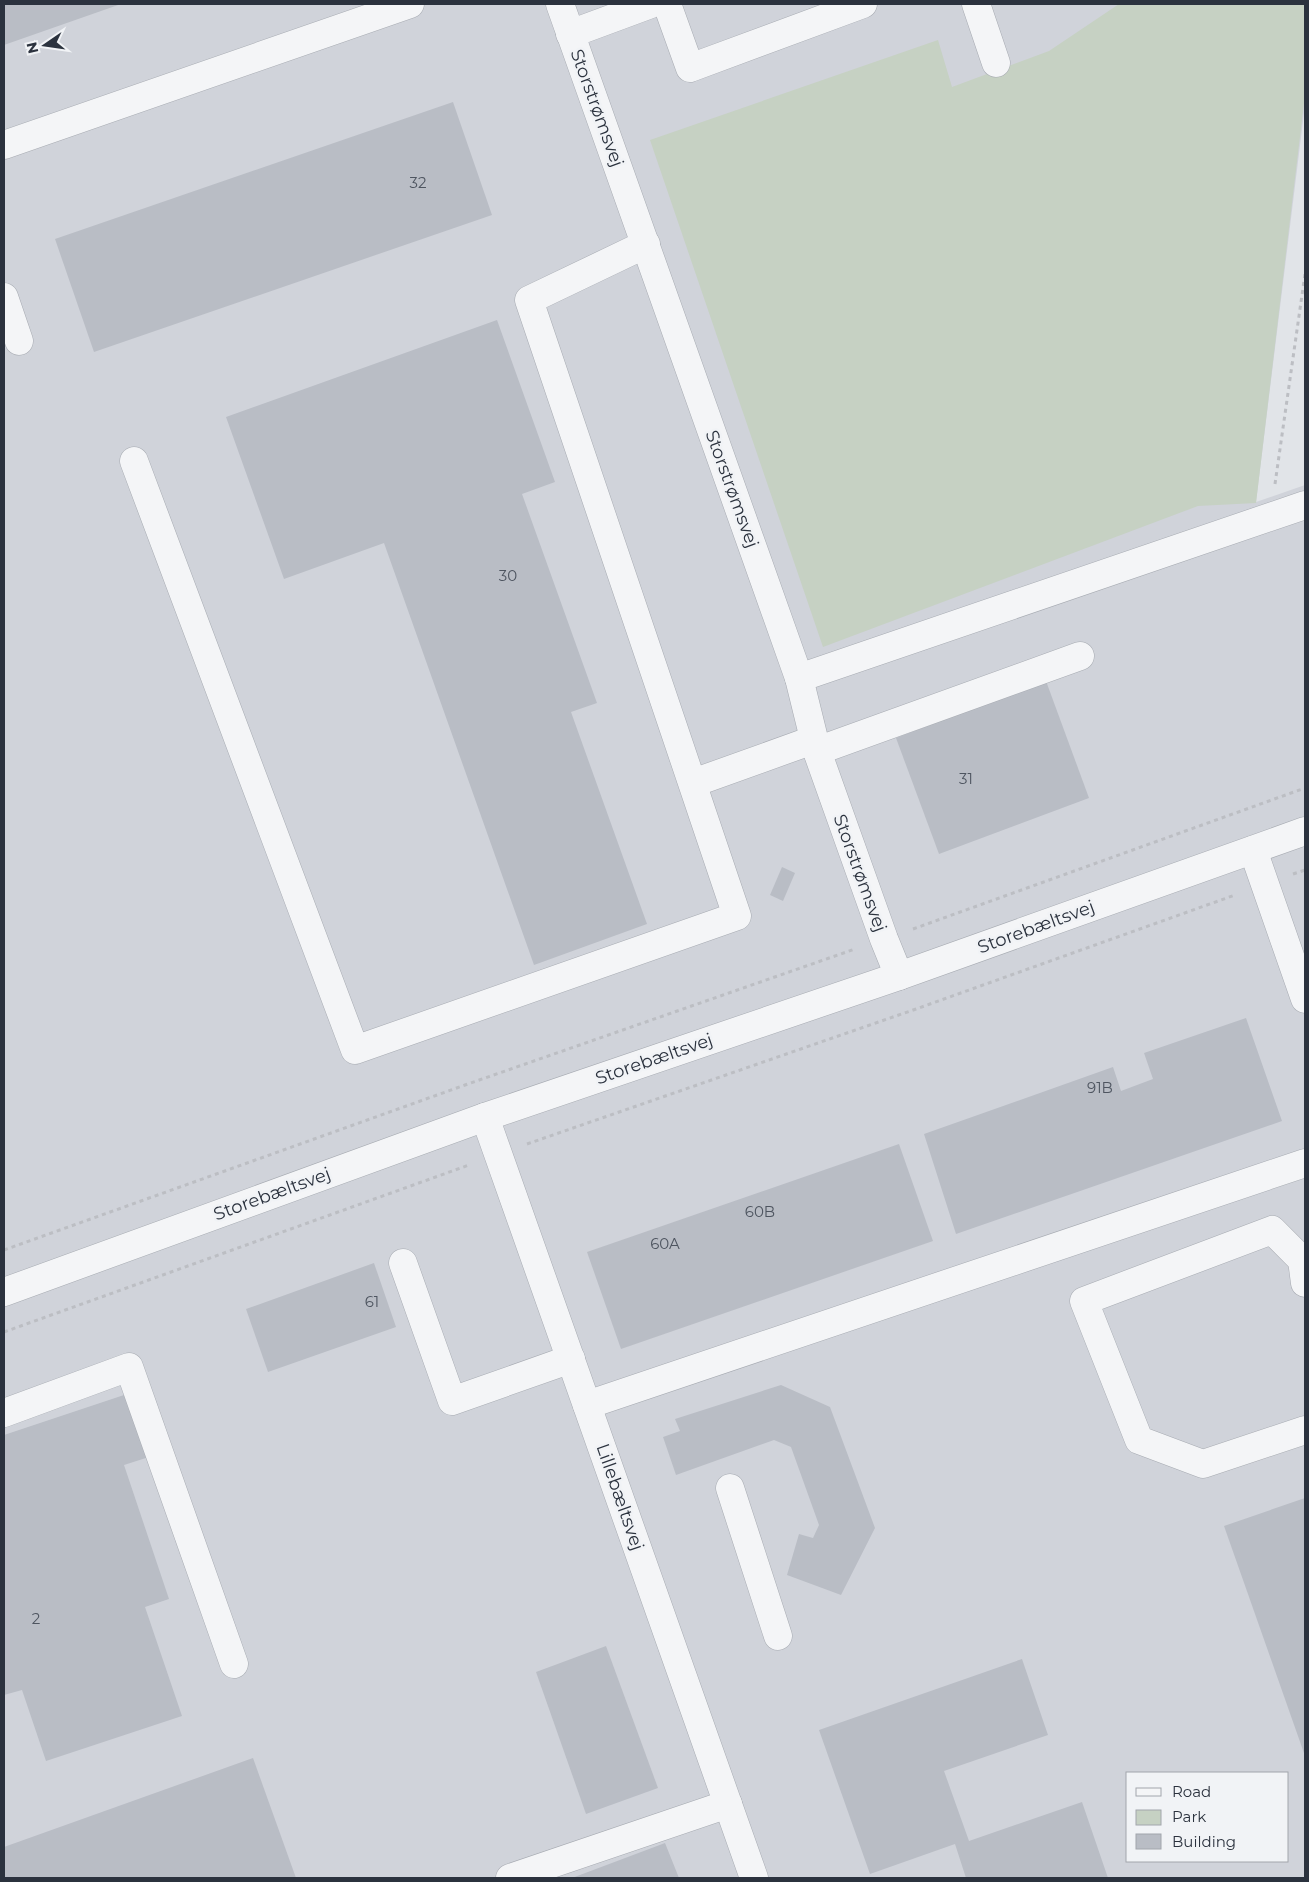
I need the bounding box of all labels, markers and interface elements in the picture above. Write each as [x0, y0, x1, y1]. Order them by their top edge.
north arrow [20, 20, 70, 70]
text: N [22, 40, 42, 55]
street label: Storstrømsvej [566, 46, 628, 170]
house number: 32 [410, 173, 426, 192]
street label: Storstrømsvej [701, 427, 763, 551]
house number: 30 [499, 566, 517, 585]
house number: 31 [959, 769, 973, 788]
street label: Storstrømsvej [829, 811, 891, 935]
street label: Storebæltsvej [975, 896, 1097, 958]
street label: Storebæltsvej [592, 1029, 716, 1089]
house number: 91B [1087, 1078, 1113, 1097]
street label: Storebæltsvej [211, 1163, 333, 1225]
house number: 60B [745, 1202, 775, 1221]
house number: 60A [650, 1234, 680, 1253]
house number: 61 [365, 1292, 379, 1311]
street label: Lillebæltsvej [591, 1441, 649, 1553]
house number: 2 [32, 1609, 40, 1628]
legend [1126, 1772, 1289, 1862]
text: Road [1172, 1782, 1211, 1801]
text: Park [1172, 1807, 1206, 1826]
text: Building [1172, 1832, 1236, 1851]

